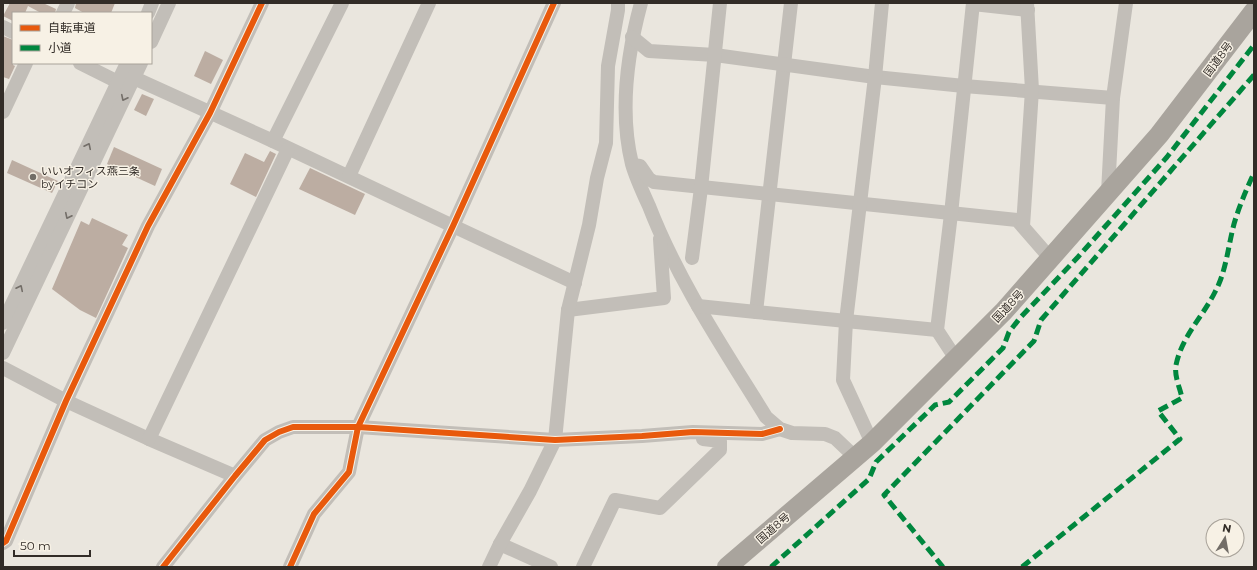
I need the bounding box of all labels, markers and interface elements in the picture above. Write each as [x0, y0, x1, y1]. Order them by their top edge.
legend [12, 12, 152, 64]
text: 自転車道 [48, 20, 96, 35]
street label: 国道8号 [1200, 39, 1236, 79]
text: 小道 [48, 40, 72, 55]
one-way arrow [121, 94, 129, 102]
one-way arrow [83, 142, 91, 150]
place label: いいオフィス燕三条 byイチコン [41, 164, 140, 191]
marker: いいオフィス燕三条 byイチコン [28, 172, 38, 182]
one-way arrow [65, 211, 73, 219]
one-way arrow [15, 285, 23, 292]
street label: 国道8号 [989, 287, 1027, 325]
street label: 国道8号 [753, 510, 793, 546]
north arrow [1205, 518, 1245, 558]
text: N [1221, 520, 1233, 536]
scale bar [14, 532, 90, 558]
text: 50 m [20, 538, 51, 553]

